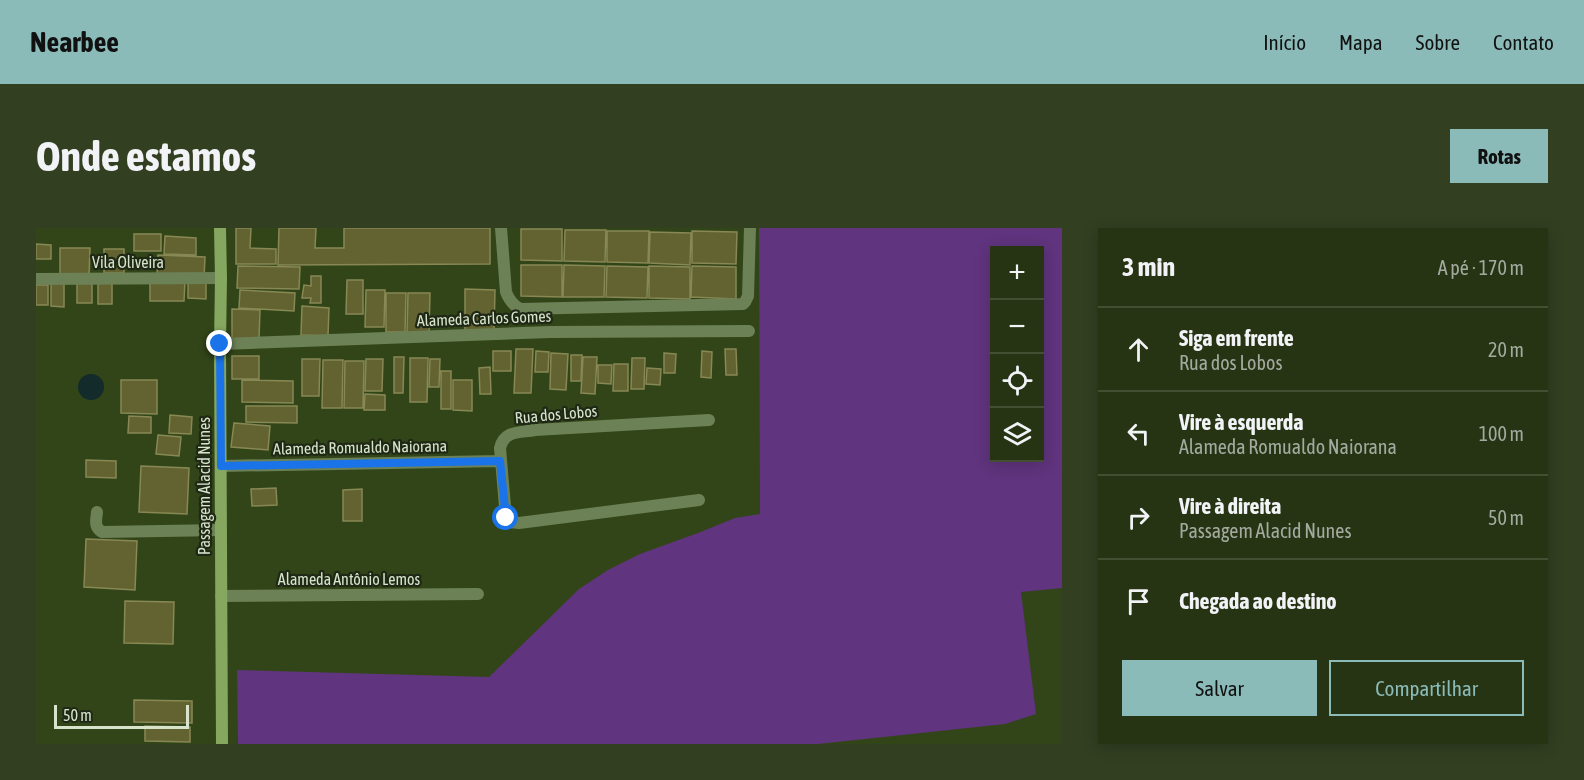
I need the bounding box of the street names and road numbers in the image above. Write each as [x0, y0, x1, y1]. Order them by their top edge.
street label: Vila Oliveira [92, 253, 164, 271]
street label: Alameda Carlos Gomes [416, 307, 552, 329]
street label: Rua dos Lobos [514, 401, 598, 427]
street label: Passagem Alacid Nunes [195, 417, 214, 555]
street label: Alameda Romualdo Naiorana [273, 436, 447, 458]
street label: Alameda Antônio Lemos [278, 570, 421, 588]

